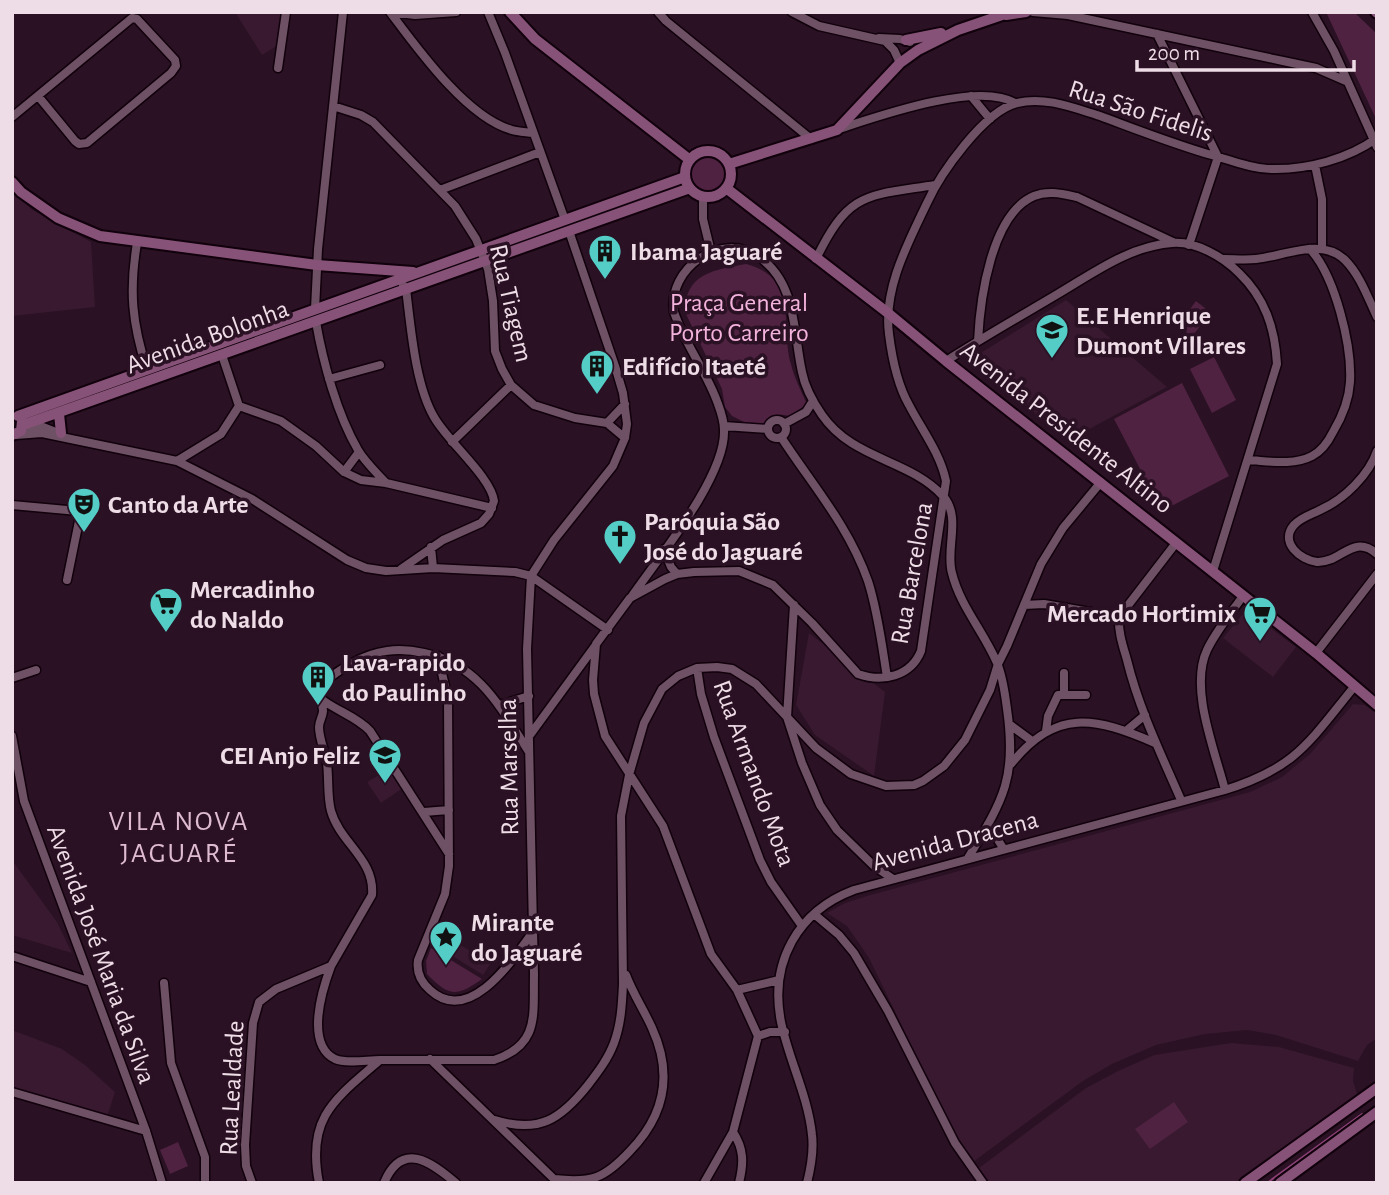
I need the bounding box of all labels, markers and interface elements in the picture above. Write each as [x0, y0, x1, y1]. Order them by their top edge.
scale bar [1137, 28, 1354, 72]
text: 200 m [1148, 43, 1200, 64]
street label: Rua São Fidelis [1066, 75, 1216, 146]
building icon: Ibama Jaguaré [586, 232, 624, 281]
place label: Ibama Jaguaré [630, 239, 783, 265]
street label: Rua Tiagem [485, 242, 537, 365]
park label: Praça General Porto Carreiro [669, 290, 809, 346]
street label: Avenida Bolonha [123, 295, 292, 378]
place label: E.E Henrique Dumont Villares [1076, 303, 1246, 359]
school or university icon: E.E Henrique Dumont Villares [1033, 311, 1071, 360]
street label: Avenida Presidente Altino [955, 337, 1177, 518]
building icon: Edifício Itaeté [578, 347, 616, 396]
place label: Edifício Itaeté [622, 354, 766, 380]
theatre icon: Canto da Arte [65, 485, 103, 534]
place label: Canto da Arte [108, 492, 249, 518]
street label: Rua Barcelona [887, 500, 937, 646]
place label: Paróquia São José do Jaguaré [644, 509, 803, 565]
church icon: Paróquia São José do Jaguaré [601, 517, 639, 566]
place label: Mercadinho do Naldo [190, 577, 315, 633]
supermarket icon: Mercadinho do Naldo [147, 585, 185, 634]
supermarket icon: Mercado Hortimix [1241, 594, 1279, 643]
place label: Mercado Hortimix [1047, 601, 1236, 627]
place label: Lava-rapido do Paulinho [342, 650, 467, 706]
building icon: Lava-rapido do Paulinho [299, 658, 337, 707]
street label: Rua Armando Mota [708, 677, 800, 870]
street label: Rua Marselha [495, 698, 523, 836]
school or university icon: CEI Anjo Feliz [366, 736, 404, 785]
place label: CEI Anjo Feliz [220, 743, 360, 769]
street label: Avenida Dracena [869, 806, 1041, 876]
district label: VILA NOVA JAGUARÉ [108, 808, 250, 868]
street label: Avenida José Maria da Silva [42, 822, 160, 1087]
place label: Mirante do Jaguaré [471, 910, 583, 966]
place icon: Mirante do Jaguaré [427, 918, 465, 967]
street label: Rua Lealdade [215, 1020, 249, 1156]

